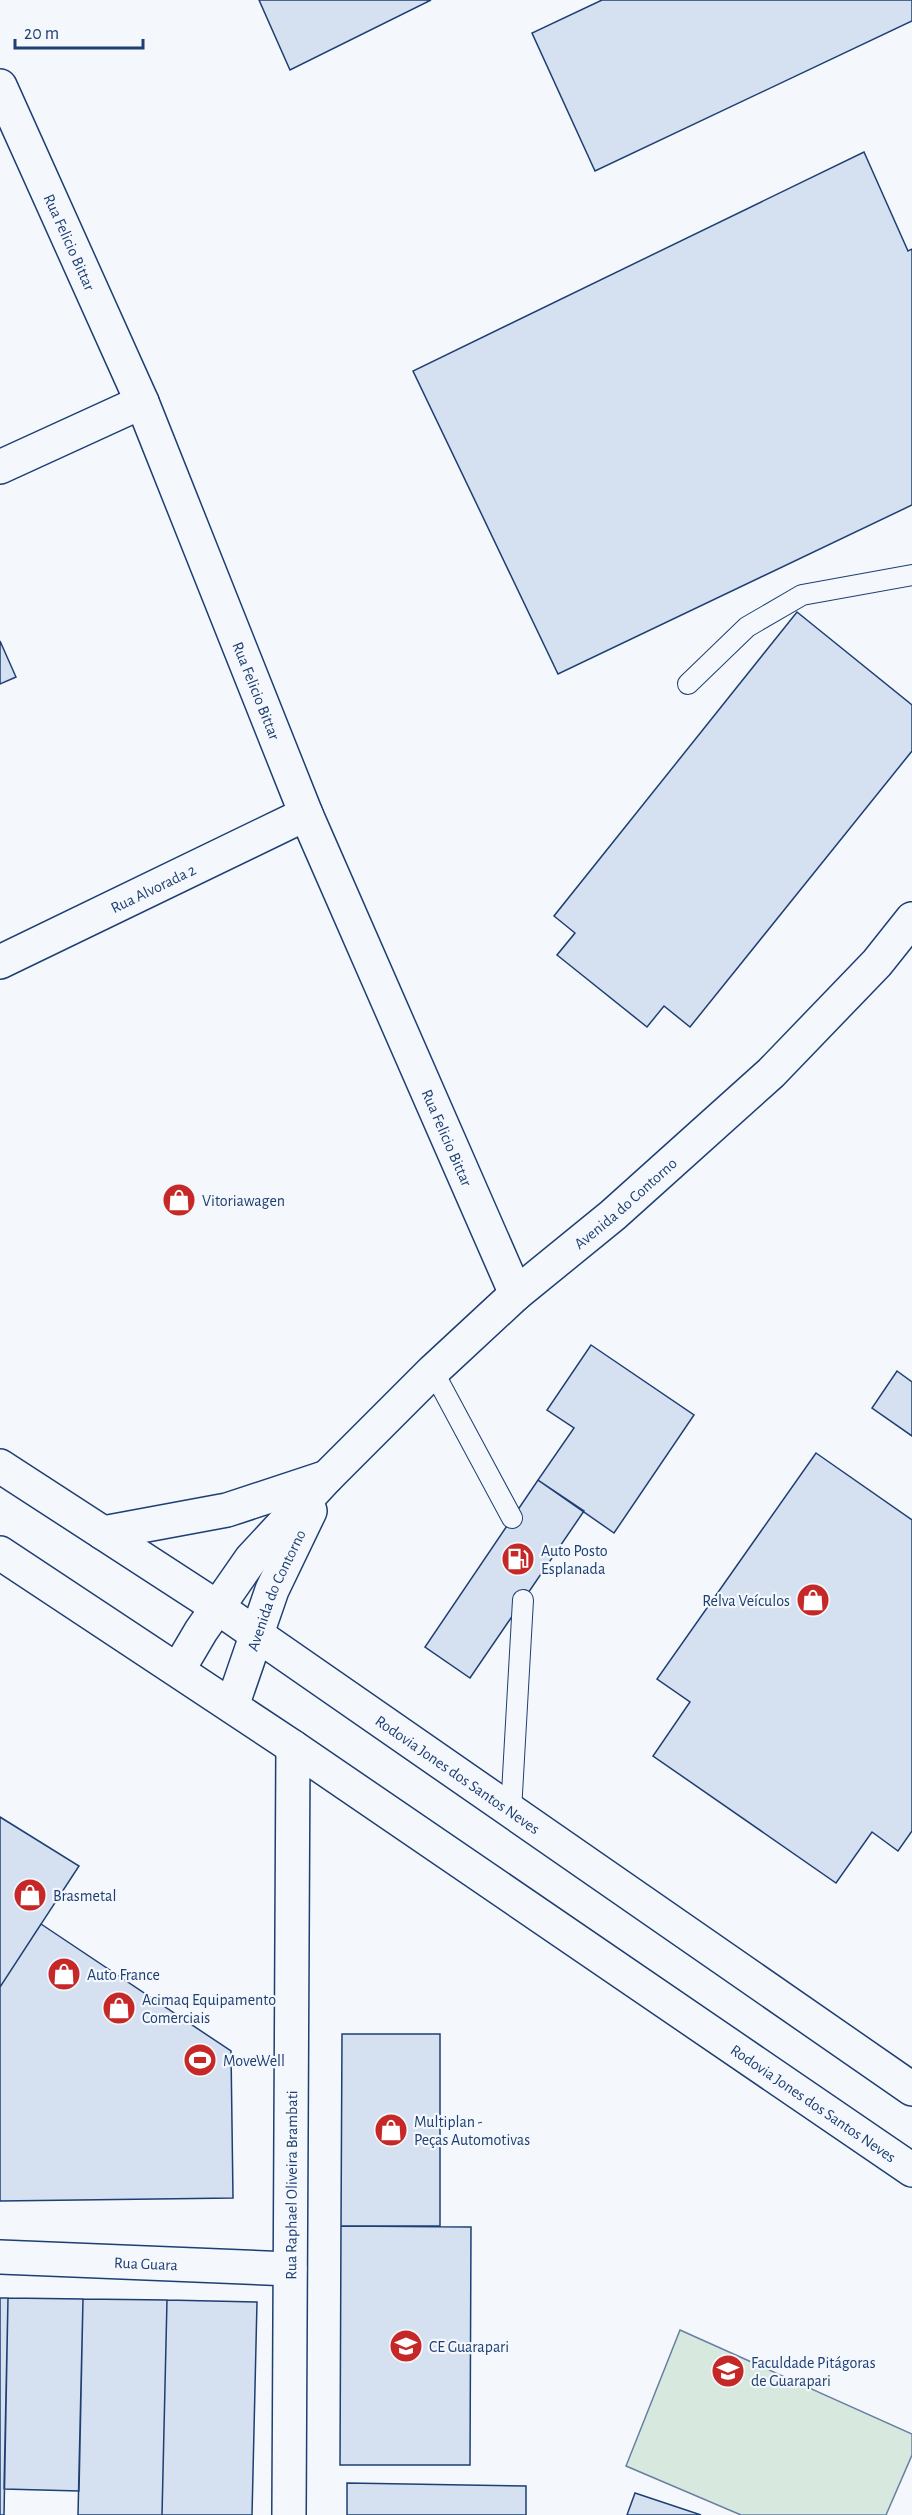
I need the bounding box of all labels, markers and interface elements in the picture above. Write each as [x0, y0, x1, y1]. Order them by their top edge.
scale bar [15, 12, 142, 50]
text: 20 m [24, 25, 59, 43]
street label: Rua Felicio Bittar [41, 192, 98, 294]
street label: Rua Felicio Bittar [229, 640, 283, 743]
street label: Rua Alvorada 2 [108, 862, 198, 916]
street label: Rua Felicio Bittar [418, 1087, 475, 1190]
street label: Avenida do Contorno [571, 1155, 680, 1252]
shop icon: Vitoriawagen [161, 1182, 197, 1218]
place label: Vitoriawagen [202, 1193, 285, 1209]
street label: Avenida do Contorno [245, 1527, 309, 1653]
fuel station icon: Auto Posto Esplanada [500, 1541, 536, 1577]
place label: Auto Posto Esplanada [541, 1543, 608, 1577]
shop icon: Relva Veículos [795, 1582, 831, 1618]
place label: Relva Veículos [702, 1593, 790, 1609]
street label: Rodovia Jones dos Santos Neves [372, 1712, 543, 1837]
shop icon: Brasmetal [12, 1877, 48, 1913]
place label: Brasmetal [53, 1888, 116, 1904]
shop icon: Auto France [46, 1956, 82, 1992]
place label: Auto France [87, 1967, 160, 1983]
shop icon: Acimaq Equipamento Comerciais [101, 1990, 137, 2026]
place label: Acimaq Equipamento Comerciais [142, 1992, 276, 2026]
sports icon: MoveWell [182, 2042, 218, 2078]
street label: Rodovia Jones dos Santos Neves [728, 2042, 899, 2166]
place label: MoveWell [223, 2053, 285, 2069]
street label: Rua Raphael Oliveira Brambati [283, 2090, 300, 2280]
shop icon: Multiplan - Peças Automotivas [373, 2112, 409, 2148]
place label: Multiplan - Peças Automotivas [414, 2114, 530, 2148]
street label: Rua Guara [114, 2255, 178, 2273]
school or university icon: CE Guarapari [388, 2328, 424, 2364]
place label: CE Guarapari [429, 2339, 509, 2355]
school or university icon: Faculdade Pitágoras de Guarapari [710, 2353, 746, 2389]
place label: Faculdade Pitágoras de Guarapari [751, 2355, 876, 2389]

